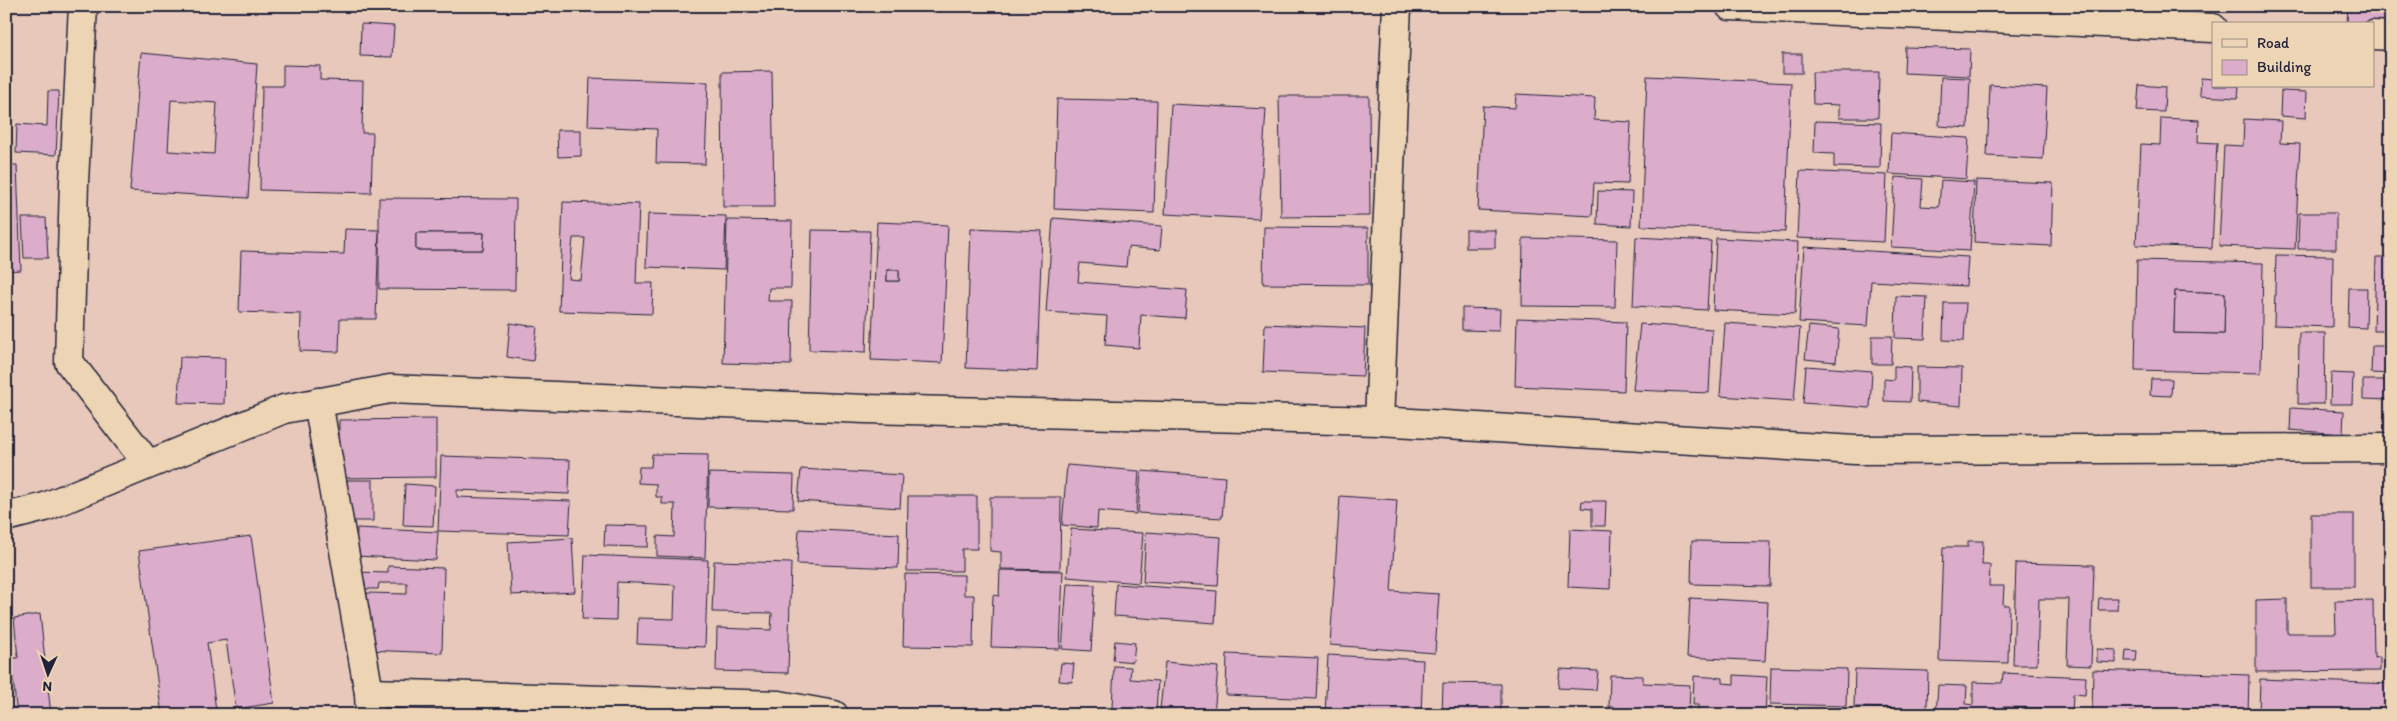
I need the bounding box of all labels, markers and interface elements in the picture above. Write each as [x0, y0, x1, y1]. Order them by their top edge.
legend [2212, 22, 2374, 88]
text: Road [2257, 34, 2290, 52]
text: Building [2257, 58, 2311, 76]
north arrow [22, 648, 72, 698]
text: N [42, 678, 53, 695]

